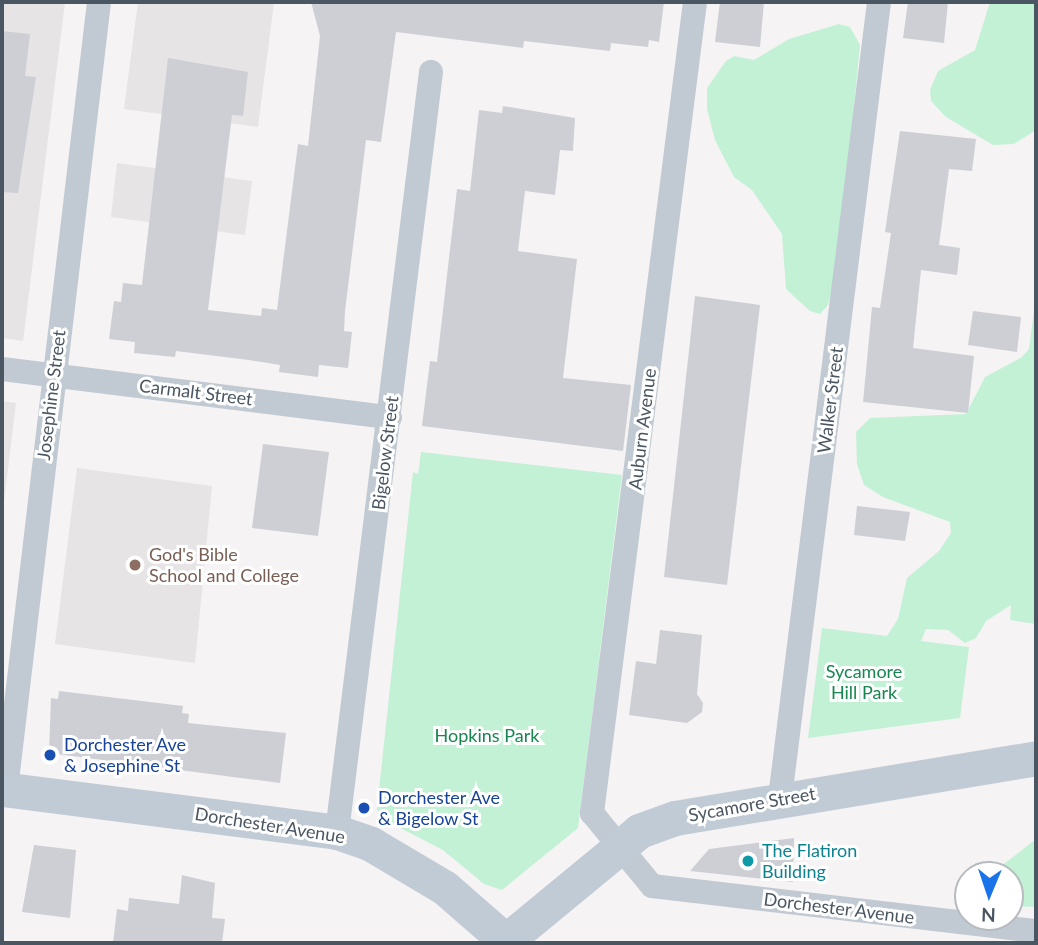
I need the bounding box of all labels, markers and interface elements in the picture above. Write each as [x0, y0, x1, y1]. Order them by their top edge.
street label: Josephine Street [32, 329, 70, 461]
street label: Walker Street [813, 345, 847, 455]
street label: Auburn Avenue [624, 367, 660, 491]
street label: Carmalt Street [138, 374, 254, 410]
street label: Bigelow Street [367, 395, 403, 511]
place label: God's Bible School and College [149, 544, 299, 586]
marker: God's Bible School and College [127, 557, 143, 573]
park label: Sycamore Hill Park [826, 661, 902, 704]
park label: Hopkins Park [435, 724, 539, 746]
place label: Dorchester Ave & Josephine St [64, 734, 187, 776]
marker: Dorchester Ave & Josephine St [42, 747, 58, 763]
street label: Sycamore Street [687, 782, 817, 826]
place label: Dorchester Ave & Bigelow St [378, 787, 501, 830]
marker: Dorchester Ave & Bigelow St [356, 800, 372, 816]
street label: Dorchester Avenue [193, 802, 347, 848]
place label: The Flatiron Building [762, 840, 857, 882]
marker: The Flatiron Building [740, 853, 756, 869]
north arrow [954, 861, 1024, 931]
street label: Dorchester Avenue [762, 888, 916, 928]
text: N [981, 904, 996, 927]

